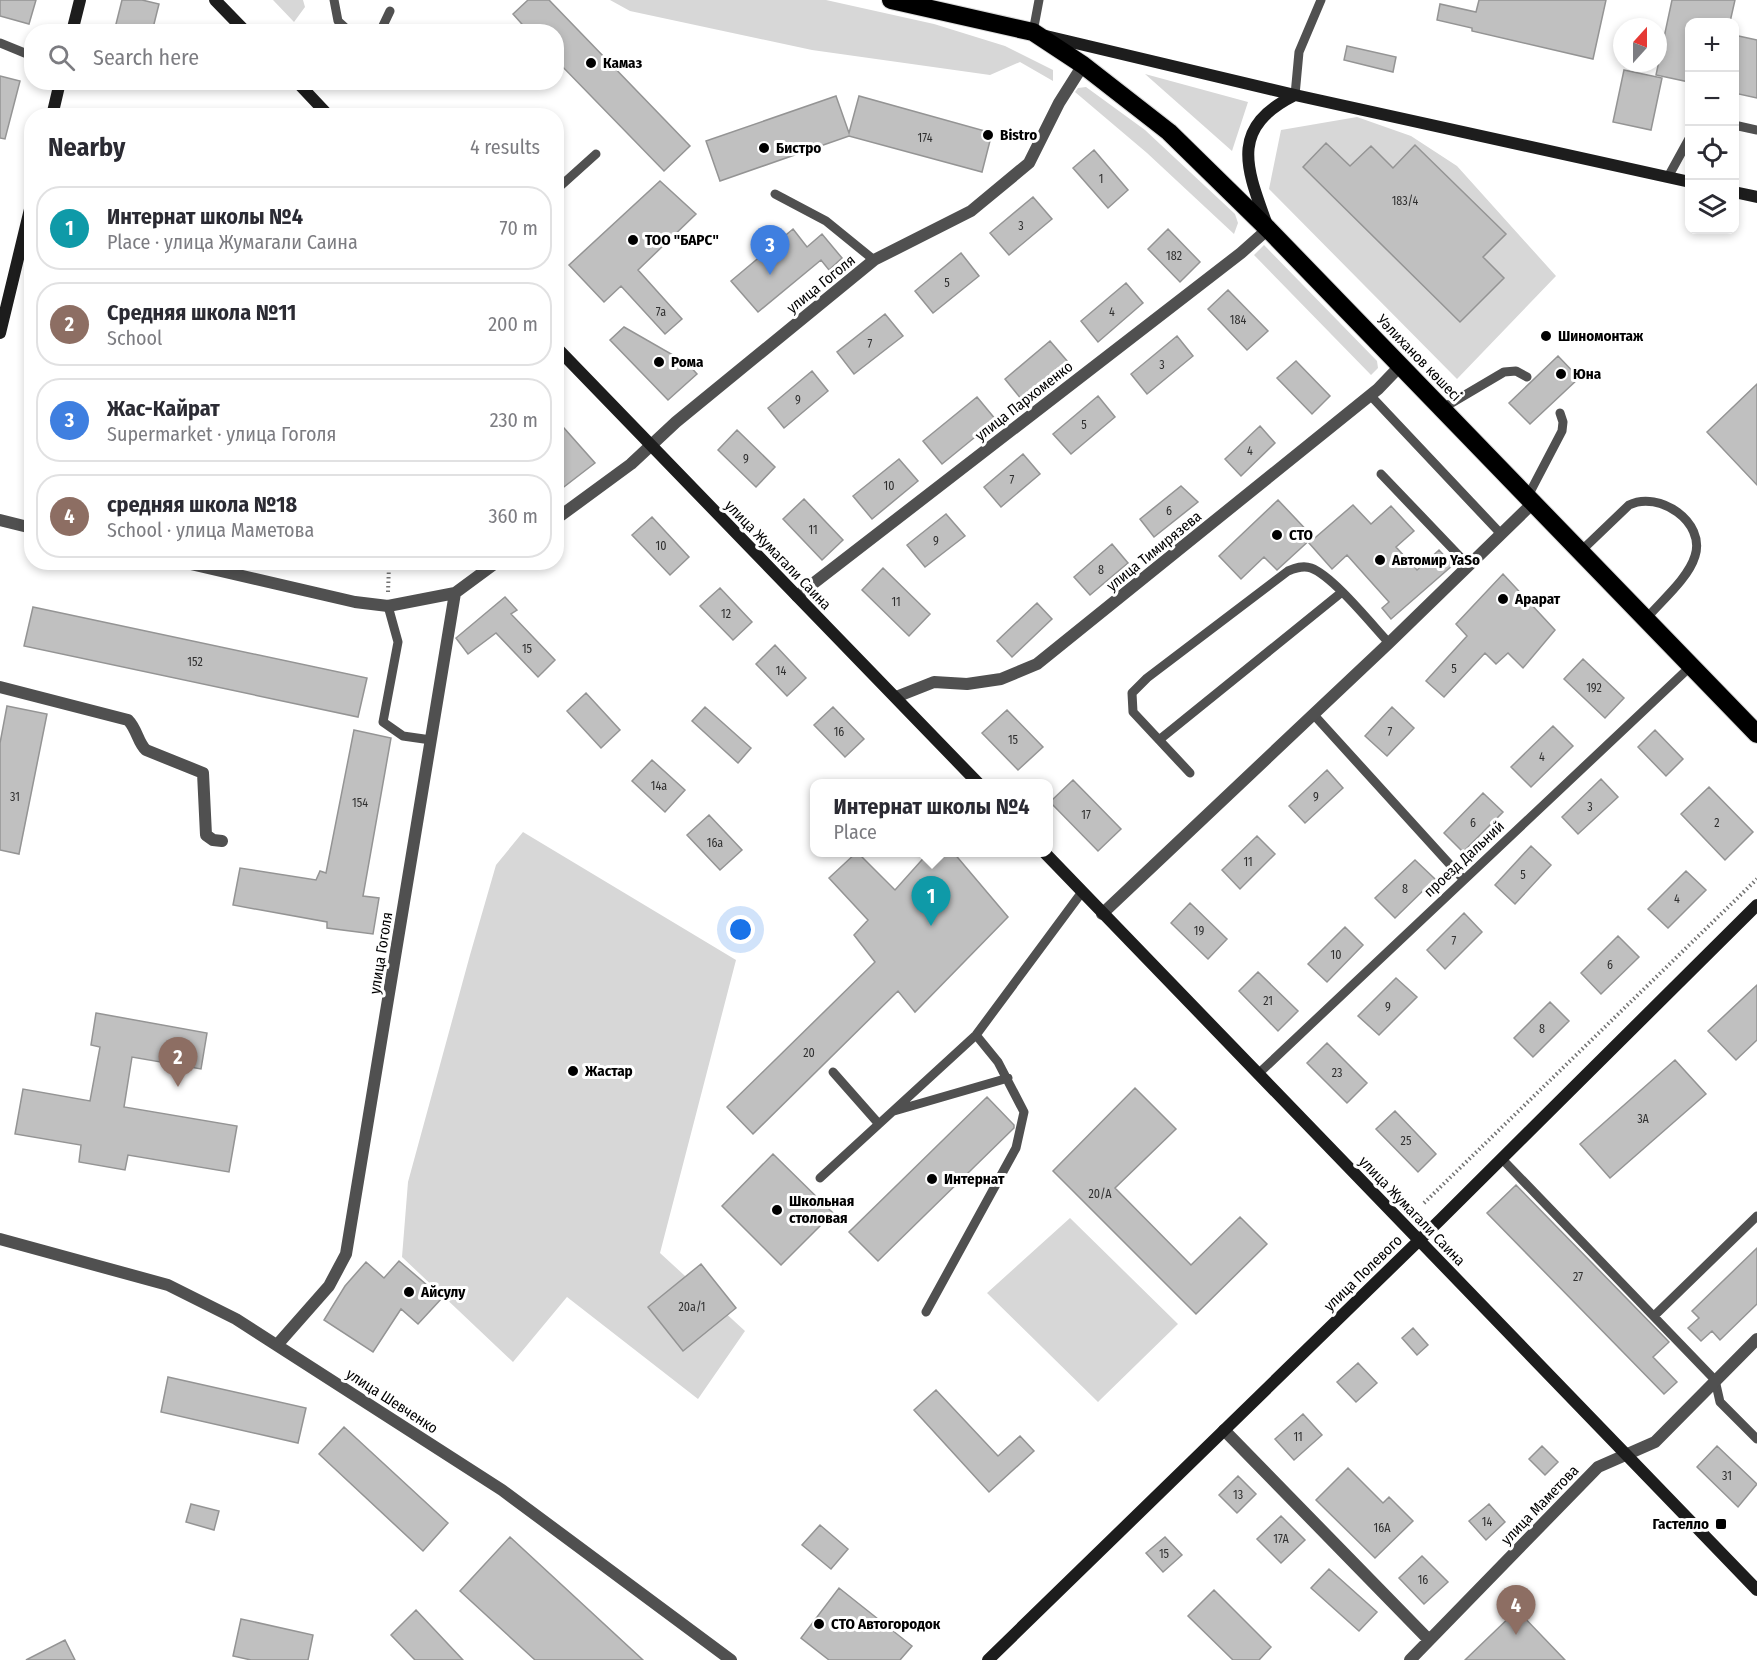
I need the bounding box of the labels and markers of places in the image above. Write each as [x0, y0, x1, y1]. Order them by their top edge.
place label: Камаз [603, 54, 643, 72]
marker: Камаз [584, 56, 598, 70]
place label: Bistro [1000, 126, 1037, 144]
marker: Bistro [981, 128, 995, 142]
place label: Бистро [776, 139, 821, 157]
marker: Бистро [757, 141, 771, 155]
pin: 3 [750, 226, 790, 275]
place label: ТОО "БАРС" [645, 231, 719, 249]
marker: ТОО "БАРС" [626, 233, 640, 247]
place label: Шиномонтаж [1558, 327, 1644, 345]
marker: Шиномонтаж [1539, 329, 1553, 343]
place label: Рома [671, 353, 704, 371]
marker: Рома [652, 355, 666, 369]
place label: Юна [1573, 365, 1602, 383]
marker: Юна [1554, 367, 1568, 381]
place label: СТО [1289, 526, 1313, 544]
marker: СТО [1270, 528, 1284, 542]
place label: Автомир YaSo [1391, 551, 1480, 569]
marker: Автомир YaSo [1373, 553, 1387, 567]
place label: Арарат [1514, 590, 1561, 608]
marker: Арарат [1496, 592, 1510, 606]
pin: 1 [912, 876, 950, 926]
pin: 2 [158, 1038, 198, 1087]
place label: Жастар [584, 1062, 633, 1080]
marker: Жастар [566, 1064, 580, 1078]
place label: Интернат [944, 1170, 1005, 1188]
marker: Интернат [925, 1172, 939, 1186]
place label: Школьная столовая [789, 1192, 854, 1227]
marker: Школьная столовая [770, 1203, 784, 1217]
place label: Айсулу [420, 1283, 466, 1301]
marker: Айсулу [402, 1285, 416, 1299]
place label: Гастелло [1653, 1515, 1709, 1533]
marker: Гастелло [1714, 1517, 1728, 1531]
pin: 4 [1496, 1586, 1536, 1635]
place label: СТО Автогородок [831, 1615, 941, 1633]
marker: СТО Автогородок [812, 1617, 826, 1631]

